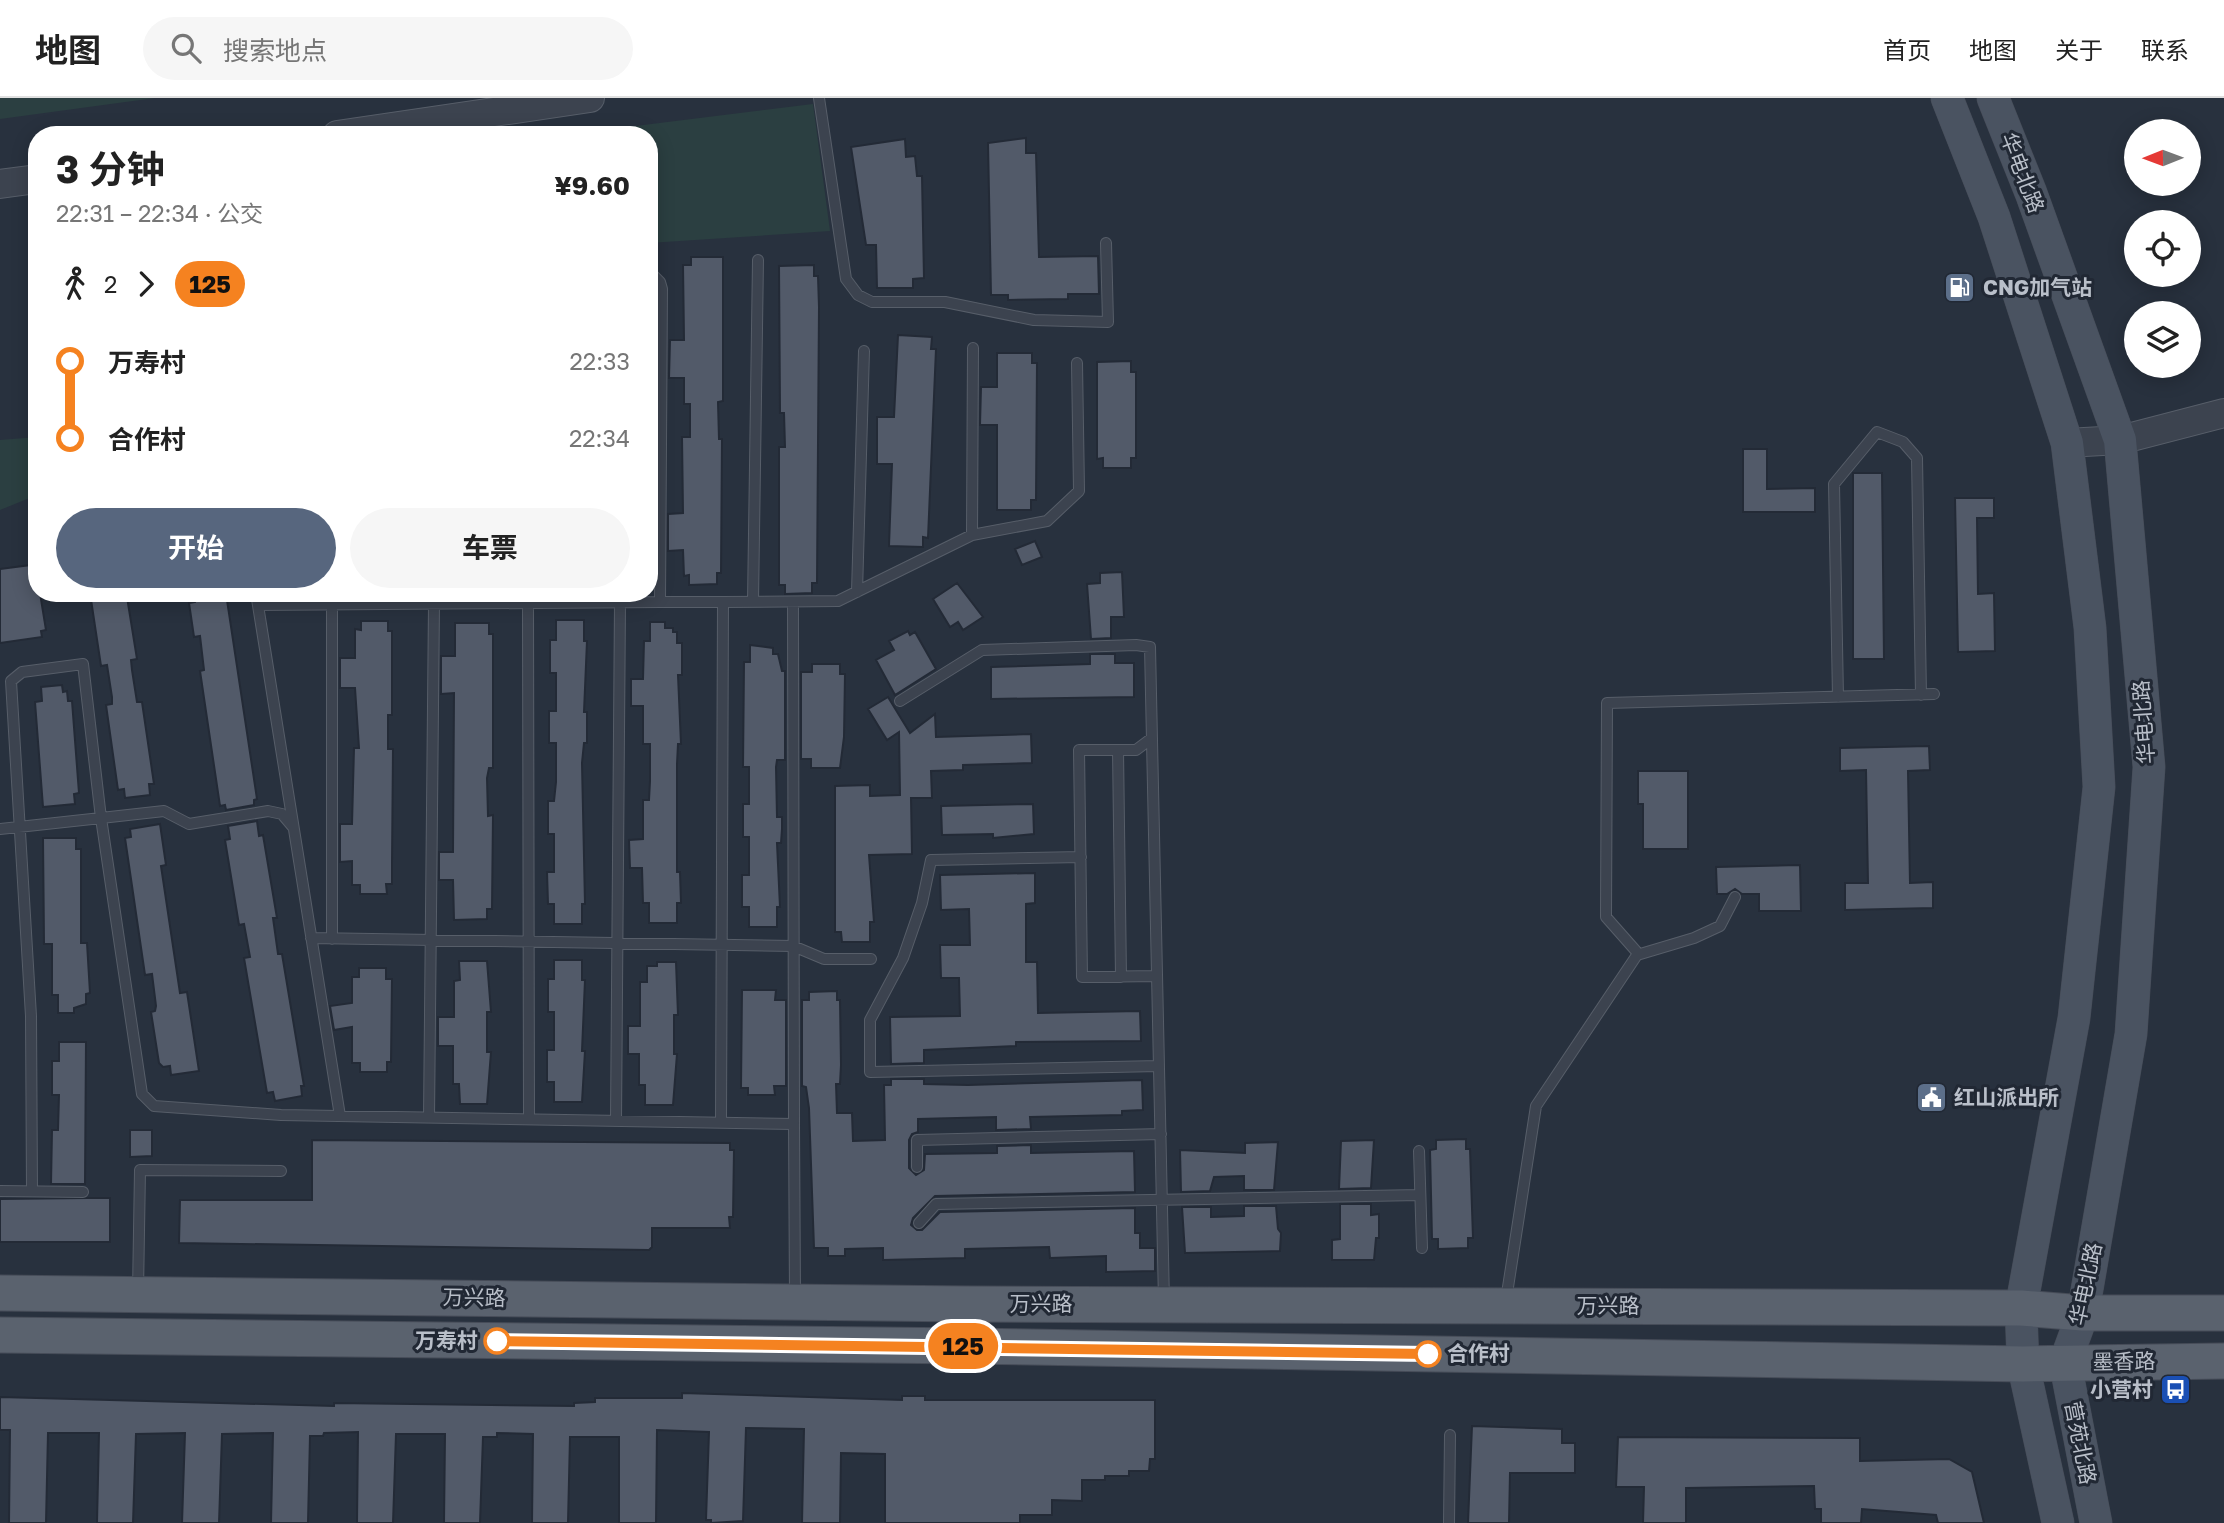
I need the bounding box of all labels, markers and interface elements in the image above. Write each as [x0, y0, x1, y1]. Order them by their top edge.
search box [143, 17, 633, 80]
icon: search [167, 29, 205, 67]
text: 地图 [35, 30, 101, 69]
text: 搜索地点 [223, 35, 327, 66]
text: 首页 [1883, 35, 1931, 64]
text: 地图 [1969, 35, 2017, 64]
text: 关于 [2055, 35, 2103, 64]
text: 联系 [2141, 35, 2189, 64]
north arrow [2124, 119, 2202, 196]
map controls [2124, 119, 2201, 378]
street label: 华电北路 [1996, 129, 2050, 217]
text: 3 分钟 [56, 146, 165, 191]
text: ¥9.60 [555, 170, 630, 201]
text: 22:31 – 22:34 · 公交 [56, 199, 263, 227]
button: locate [2124, 210, 2201, 287]
icon: walk [56, 265, 94, 303]
icon: forward [127, 265, 165, 303]
text: 125 [189, 269, 231, 298]
text: 2 [104, 270, 117, 298]
fuel station icon: CNG加气站 [1943, 271, 1977, 305]
place label: CNG加气站 [1983, 274, 2092, 300]
button: layers [2124, 301, 2201, 378]
text: 万寿村 [108, 347, 186, 378]
text: 22:33 [570, 347, 630, 375]
text: 合作村 [108, 424, 186, 455]
text: 22:34 [569, 424, 630, 452]
button: 开始 [56, 508, 336, 588]
button: 车票 [350, 508, 630, 588]
street label: 华电北路 [2127, 679, 2159, 765]
public building icon: 红山派出所 [1914, 1081, 1948, 1115]
place label: 红山派出所 [1954, 1084, 2059, 1110]
street label: 华电北路 [2064, 1240, 2106, 1328]
street label: 万兴路 [442, 1283, 506, 1311]
street label: 万兴路 [1010, 1290, 1073, 1316]
street label: 万兴路 [1577, 1292, 1640, 1318]
line badge: 125 [923, 1323, 1003, 1369]
place label: 万寿村 [415, 1327, 478, 1353]
marker: 万寿村 [484, 1328, 510, 1354]
text: 125 [942, 1331, 984, 1360]
place label: 合作村 [1447, 1340, 1510, 1366]
marker: 合作村 [1415, 1341, 1441, 1367]
street label: 墨香路 [2092, 1347, 2156, 1375]
bus stop icon: 小营村 [2159, 1373, 2193, 1407]
place label: 小营村 [2090, 1376, 2153, 1402]
street label: 营苑北路 [2060, 1399, 2102, 1487]

